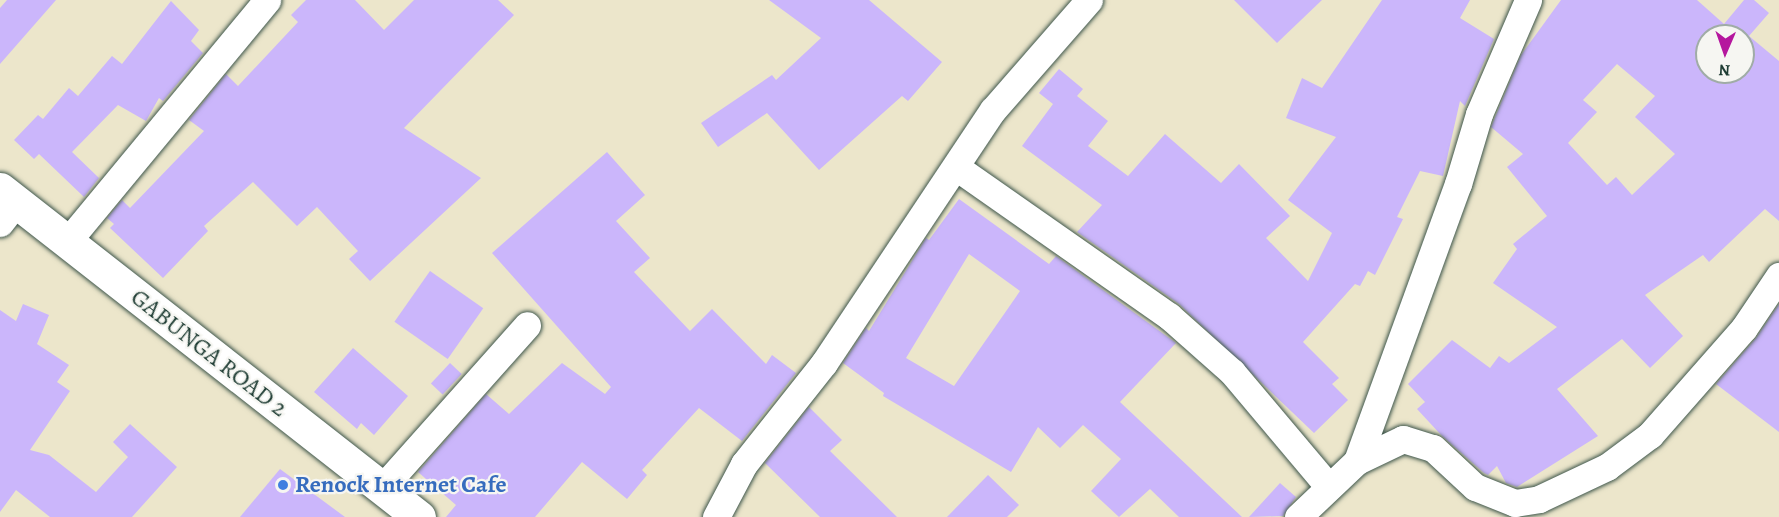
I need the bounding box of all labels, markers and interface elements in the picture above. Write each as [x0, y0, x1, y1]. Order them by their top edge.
north arrow [1695, 24, 1755, 84]
text: N [1718, 59, 1731, 81]
street label: GABUNGA ROAD 2 [125, 283, 293, 423]
place label: Renock Internet Cafe [295, 471, 507, 499]
marker: Renock Internet Cafe [276, 478, 290, 492]

